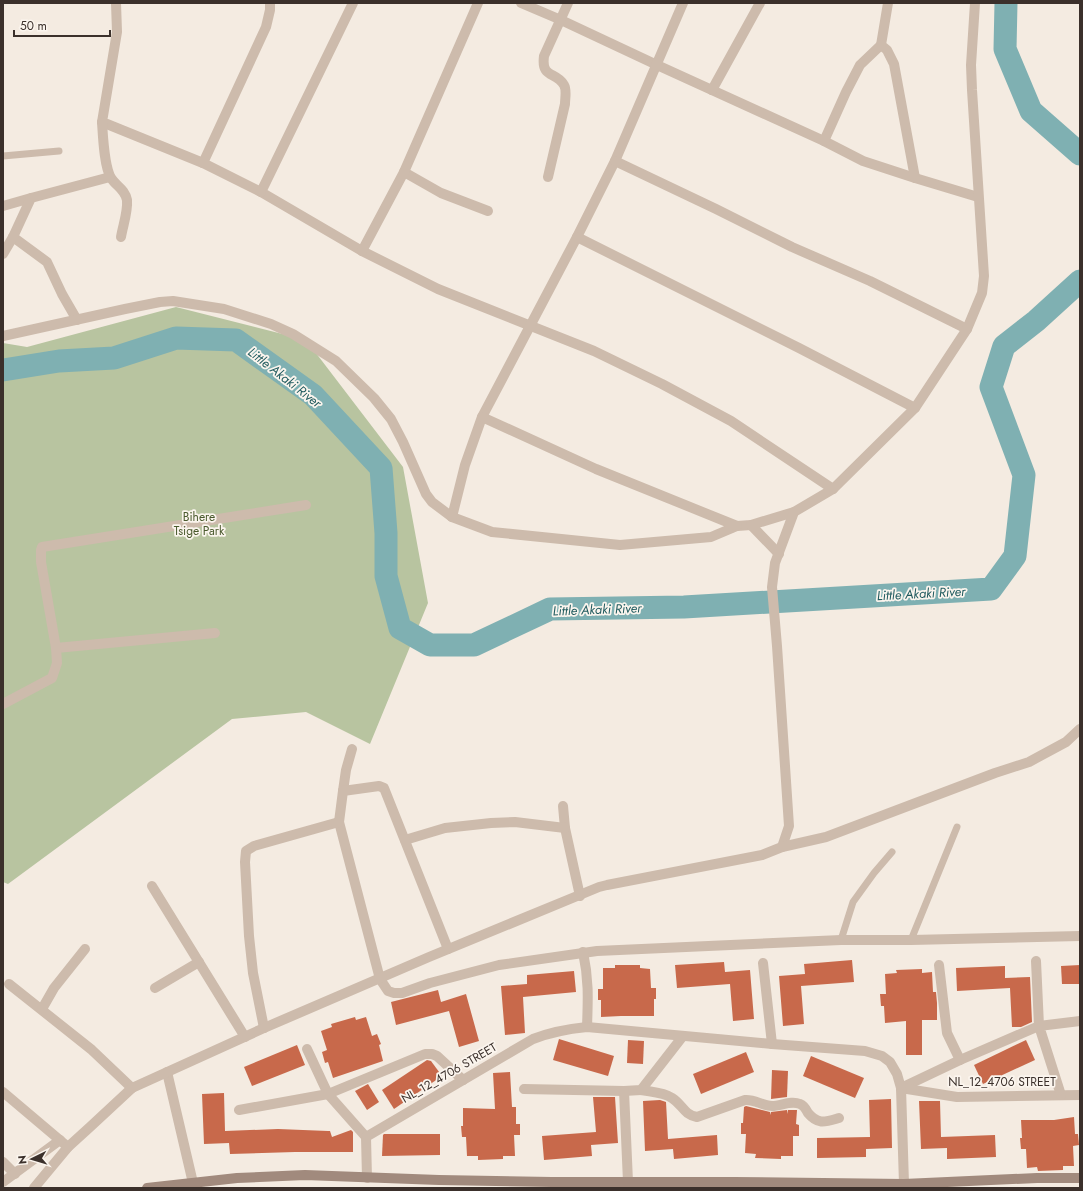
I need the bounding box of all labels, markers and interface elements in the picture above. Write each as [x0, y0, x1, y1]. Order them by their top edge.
scale bar [14, 12, 110, 38]
text: 50 m [20, 17, 47, 35]
water label: Little Akaki River [244, 343, 326, 413]
park label: Bihere Tsige Park [174, 508, 225, 540]
water label: Little Akaki River [876, 582, 966, 605]
water label: Little Akaki River [552, 598, 642, 621]
street label: NL_12_4706 STREET [398, 1038, 500, 1108]
street label: NL_12_4706 STREET [948, 1073, 1056, 1091]
north arrow [12, 1139, 52, 1179]
text: N [14, 1155, 30, 1165]

